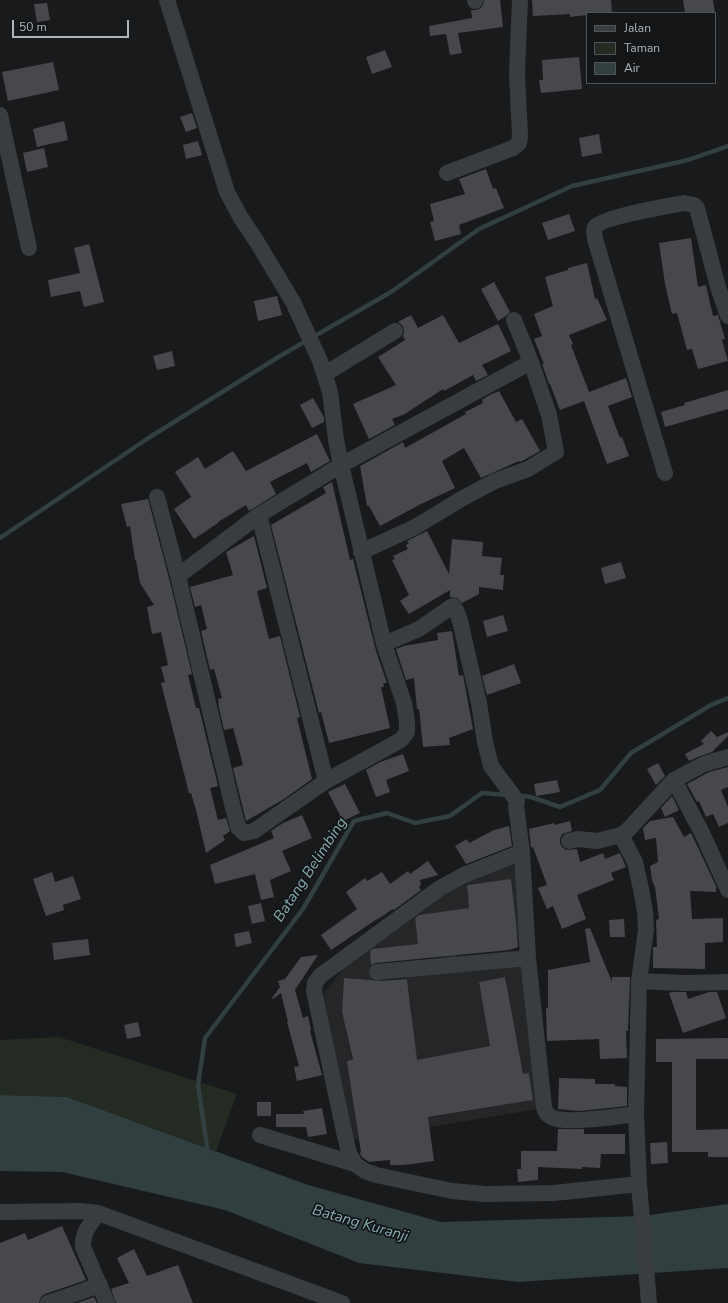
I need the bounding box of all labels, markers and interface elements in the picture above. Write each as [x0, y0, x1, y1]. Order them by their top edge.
scale bar [14, 12, 131, 38]
legend [586, 12, 716, 84]
text: 50 m [19, 19, 47, 35]
text: Jalan [624, 20, 651, 36]
text: Taman [624, 40, 660, 56]
text: Air [624, 60, 640, 76]
water label: Batang Belimbing [271, 814, 351, 926]
water label: Batang Kuranji [310, 1202, 410, 1246]

